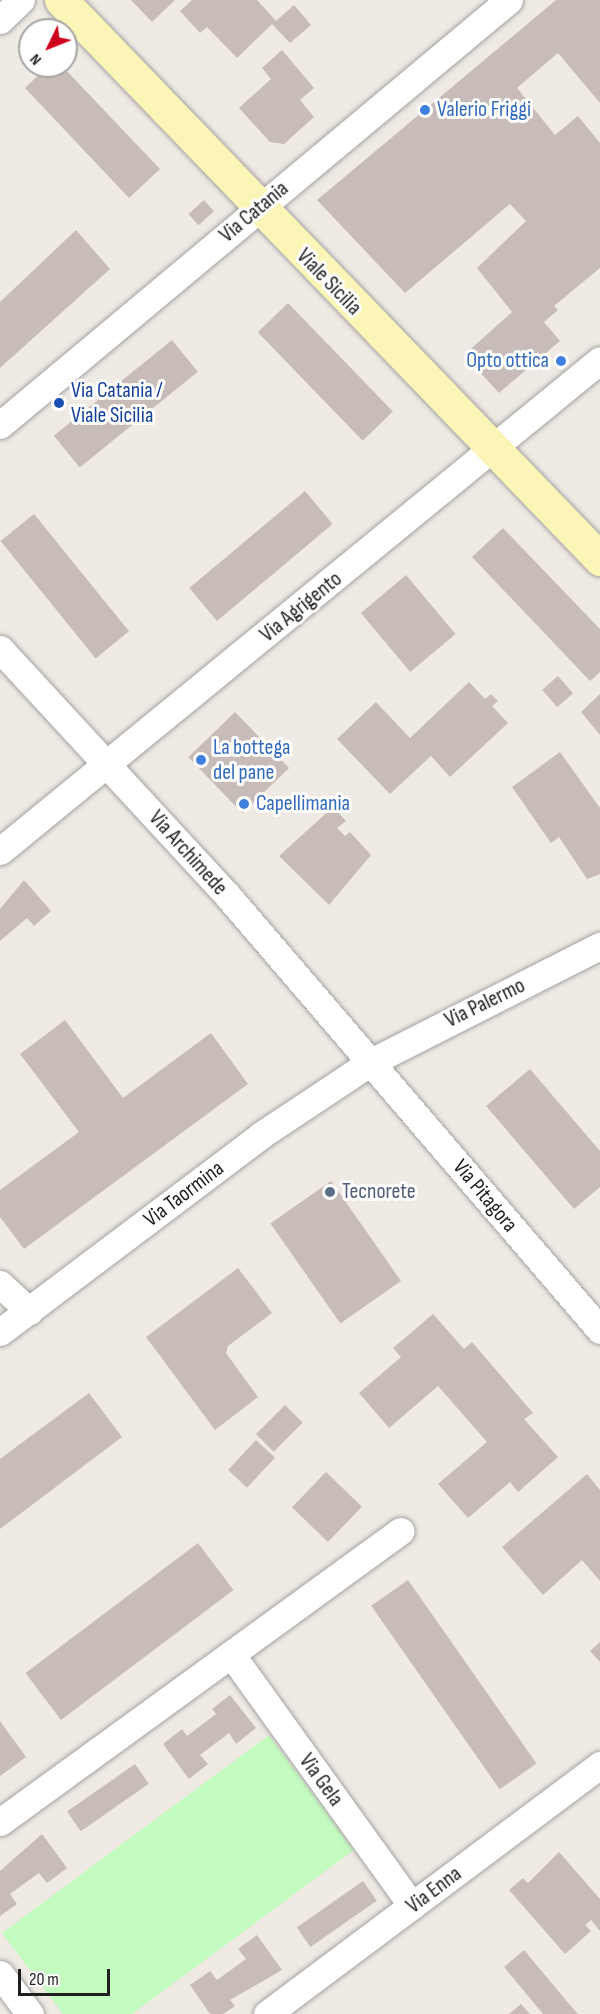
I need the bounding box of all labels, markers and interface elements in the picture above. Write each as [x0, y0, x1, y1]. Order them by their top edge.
north arrow [18, 18, 78, 78]
text: N [26, 50, 46, 69]
place label: Valerio Friggi [437, 97, 531, 123]
marker: Valerio Friggi [418, 103, 432, 117]
street label: Via Catania [214, 176, 294, 248]
street label: Viale Sicilia [291, 243, 367, 321]
place label: Opto ottica [466, 348, 549, 374]
marker: Opto ottica [554, 354, 568, 368]
place label: Via Catania / Viale Sicilia [71, 377, 163, 428]
marker: Via Catania / Viale Sicilia [52, 396, 66, 410]
street label: Via Agrigento [255, 566, 347, 648]
place label: La bottega del pane [213, 734, 290, 786]
marker: La bottega del pane [194, 753, 208, 767]
place label: Capellimania [256, 791, 350, 817]
marker: Capellimania [237, 797, 251, 811]
street label: Via Archimede [143, 805, 233, 901]
street label: Via Palermo [441, 972, 529, 1034]
street label: Via Pitagora [447, 1154, 523, 1238]
street label: Via Taormina [139, 1155, 229, 1233]
place label: Tecnorete [342, 1179, 416, 1205]
marker: Tecnorete [323, 1185, 337, 1199]
street label: Via Gela [293, 1749, 349, 1811]
street label: Via Enna [401, 1861, 467, 1919]
scale bar [21, 1957, 112, 1995]
text: 20 m [29, 1969, 59, 1990]

